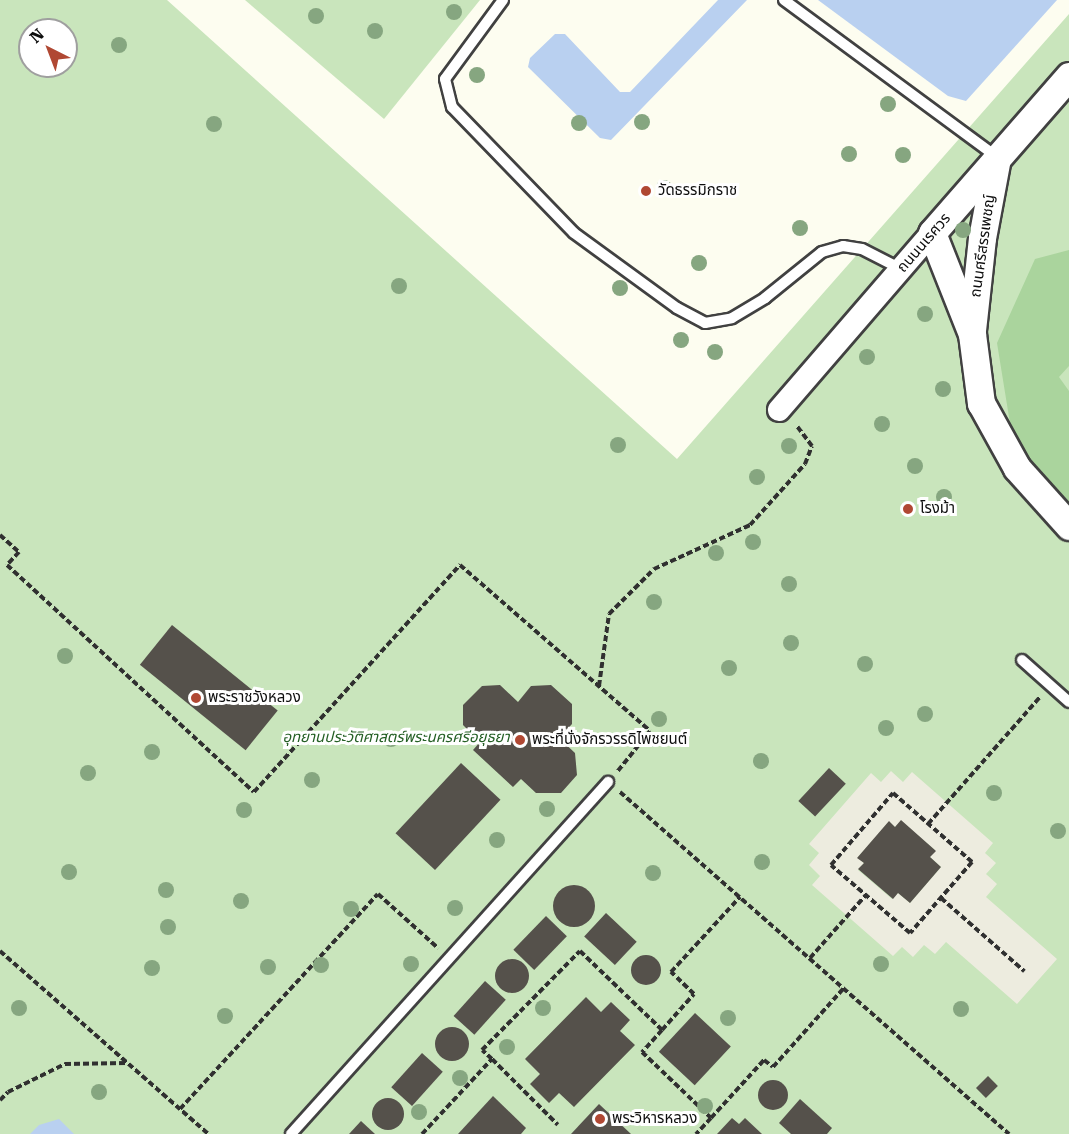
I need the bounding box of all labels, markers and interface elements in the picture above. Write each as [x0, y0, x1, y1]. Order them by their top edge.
north arrow [18, 18, 78, 78]
text: N [26, 25, 48, 47]
place label: วัดธรรมิกราช [658, 182, 737, 200]
marker: วัดธรรมิกราช [639, 184, 653, 198]
street label: ถนนศรีสรรเพชญ์ [967, 193, 999, 299]
street label: ถนนนเรศวร [893, 210, 955, 276]
place label: โรงม้า [920, 500, 955, 518]
marker: โรงม้า [901, 502, 915, 516]
place label: พระราชวังหลวง [208, 689, 301, 707]
marker: พระราชวังหลวง [189, 691, 203, 705]
park label: อุทยานประวัติศาสตร์พระนครศรีอยุธยา [282, 729, 510, 747]
place label: พระที่นั่งจักรวรรดิไพชยนต์ [532, 731, 687, 749]
marker: พระที่นั่งจักรวรรดิไพชยนต์ [513, 733, 527, 747]
place label: พระวิหารหลวง [612, 1110, 697, 1128]
marker: พระวิหารหลวง [593, 1112, 607, 1126]

